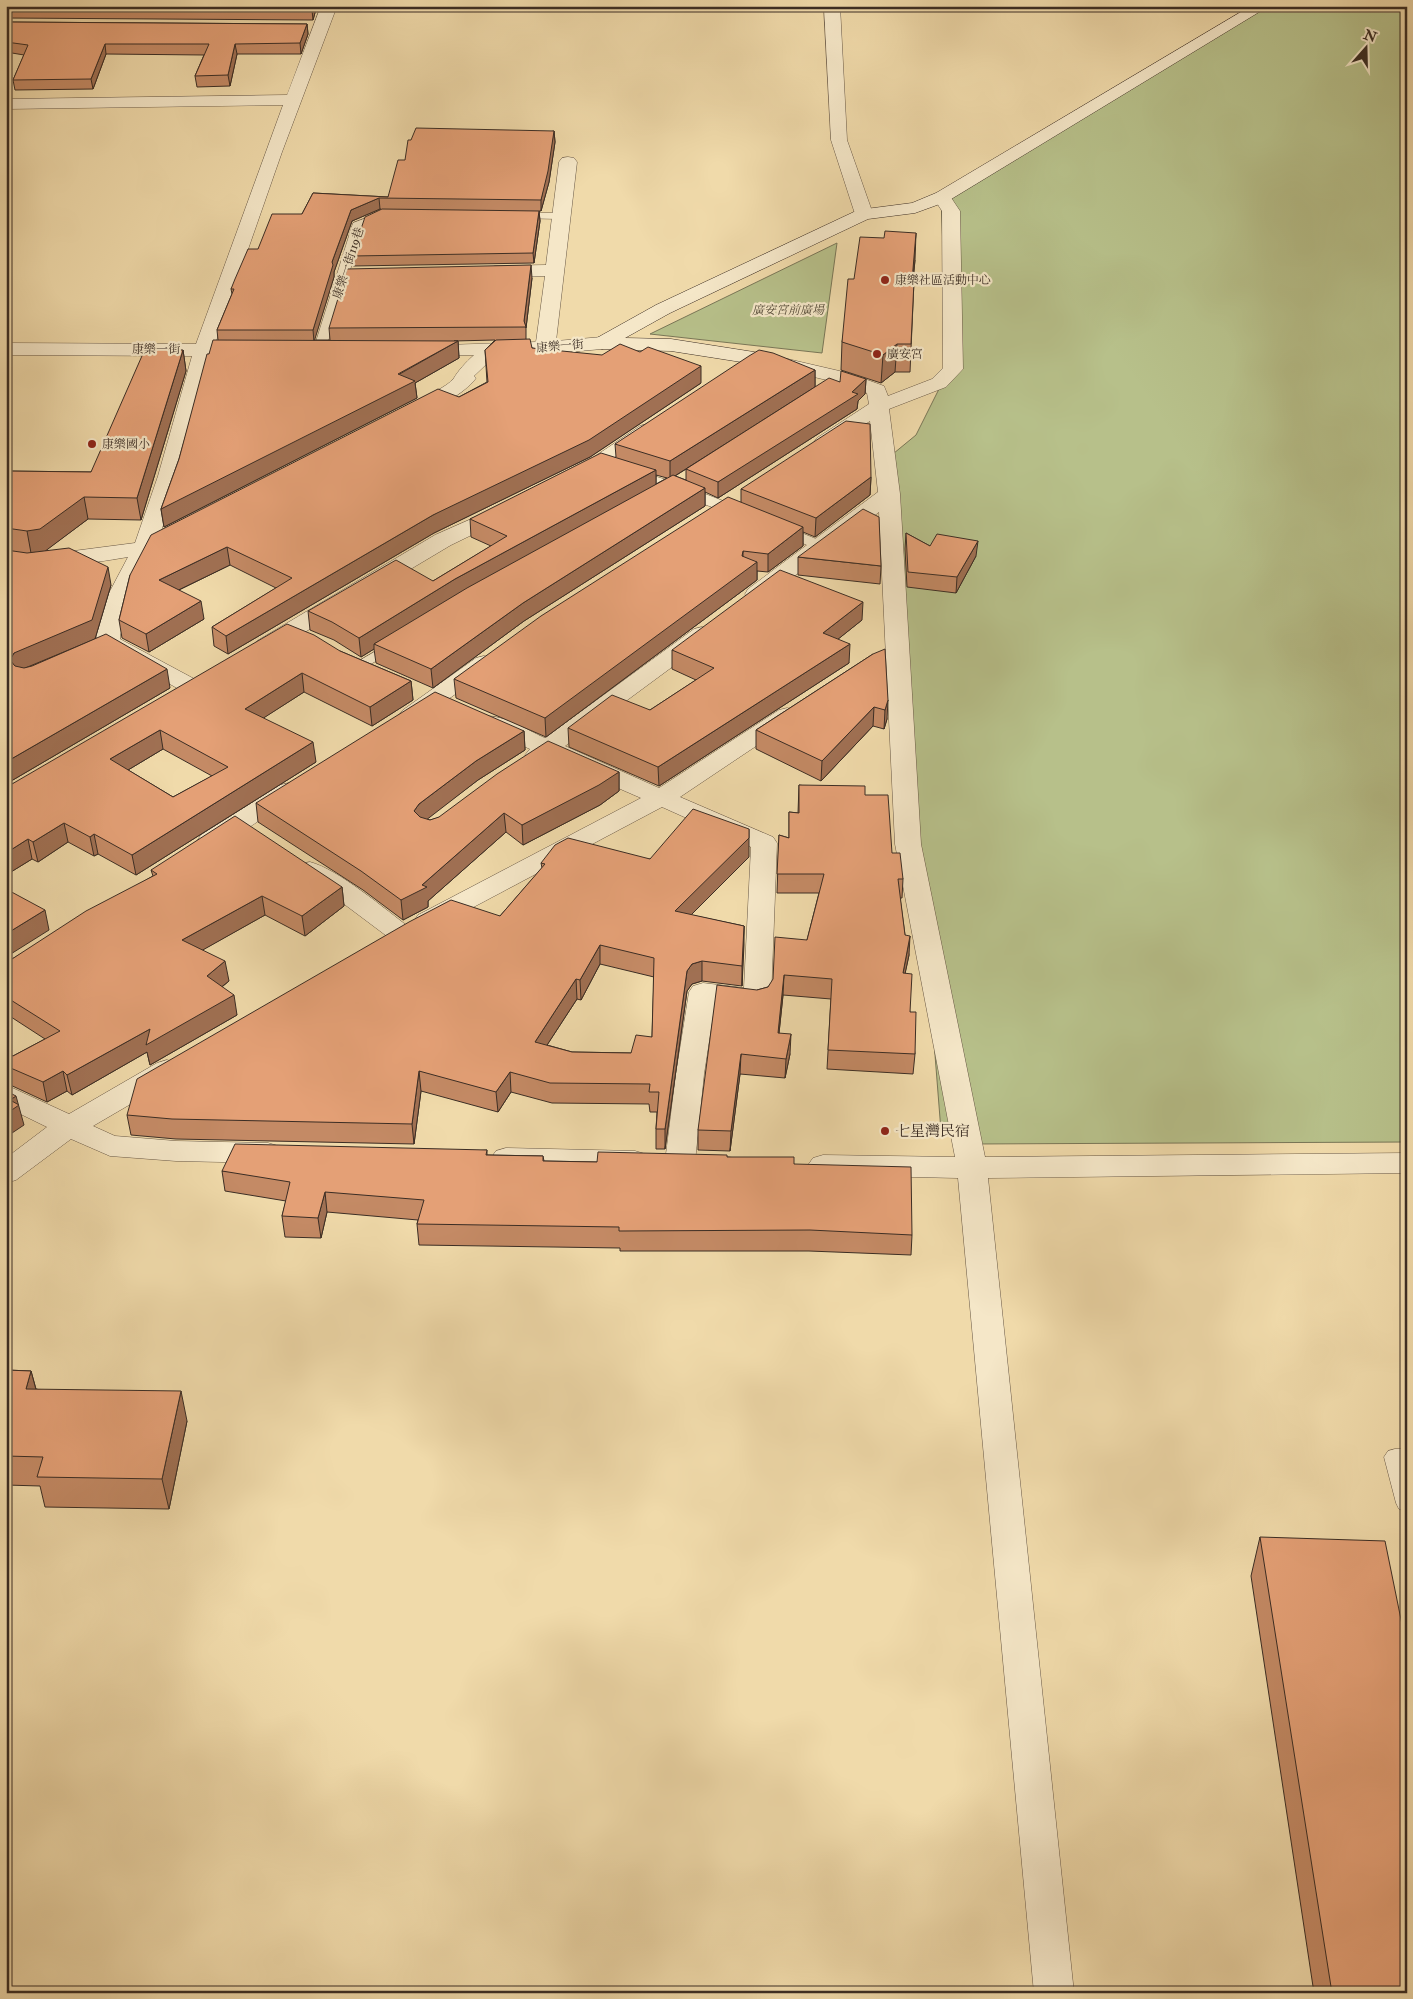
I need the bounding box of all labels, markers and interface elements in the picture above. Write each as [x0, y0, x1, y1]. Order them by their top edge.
north arrow [1340, 22, 1390, 72]
text: N [1361, 26, 1380, 47]
street label: 康樂一街119巷 [330, 225, 367, 301]
place label: 康樂社區活動中心 [895, 273, 991, 288]
marker: 康樂社區活動中心 [879, 274, 891, 286]
park label: 廣安宮前廣場 [752, 303, 825, 318]
street label: 康樂一街 [535, 337, 586, 356]
street label: 康樂一街 [132, 342, 181, 357]
place label: 廣安宮 [887, 347, 923, 362]
marker: 廣安宮 [871, 348, 883, 360]
place label: 康樂國小 [102, 437, 150, 452]
marker: 康樂國小 [86, 438, 98, 450]
place label: 七星灣民宿 [895, 1122, 970, 1141]
marker: 七星灣民宿 [879, 1125, 891, 1137]

